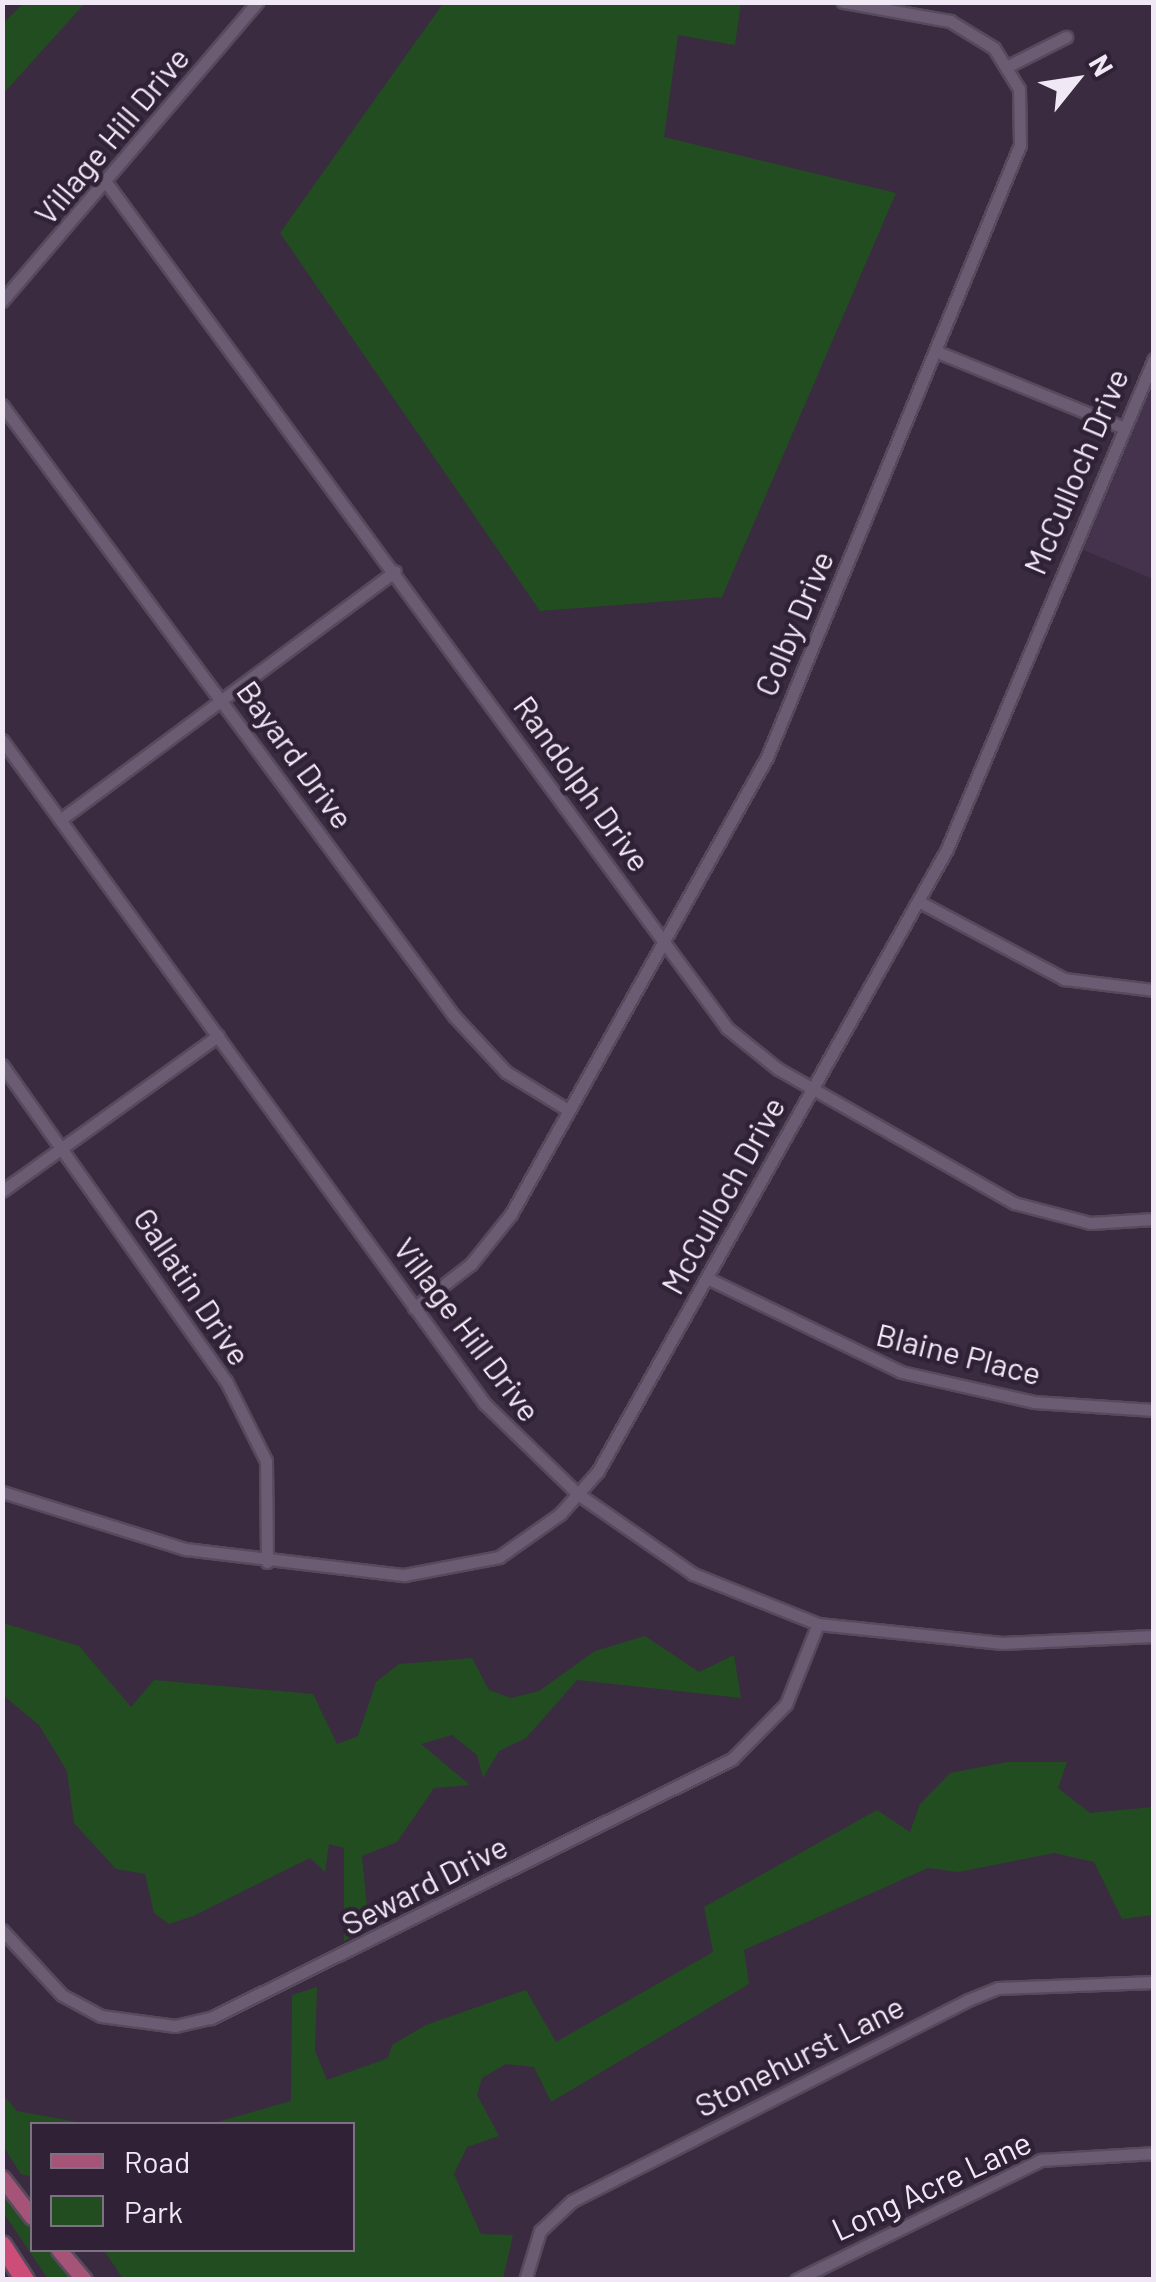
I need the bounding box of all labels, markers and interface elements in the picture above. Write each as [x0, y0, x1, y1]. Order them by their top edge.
north arrow [1026, 30, 1126, 130]
street label: Village Hill Drive [26, 38, 196, 232]
text: N [1083, 48, 1121, 82]
street label: McCulloch Drive [1014, 362, 1136, 580]
street label: Colby Drive [745, 545, 841, 701]
street label: Bayard Drive [229, 673, 363, 835]
street label: Randolph Drive [506, 688, 660, 878]
street label: McCulloch Drive [652, 1090, 792, 1300]
street label: Gallatin Drive [126, 1200, 260, 1372]
street label: Village Hill Drive [386, 1230, 550, 1428]
street label: Blaine Place [873, 1314, 1045, 1392]
street label: Seward Drive [335, 1826, 513, 1942]
street label: Stonehurst Lane [688, 1986, 910, 2124]
legend [30, 2122, 355, 2252]
street label: Long Acre Lane [825, 2122, 1037, 2248]
text: Road [124, 2143, 190, 2179]
text: Park [124, 2193, 183, 2229]

